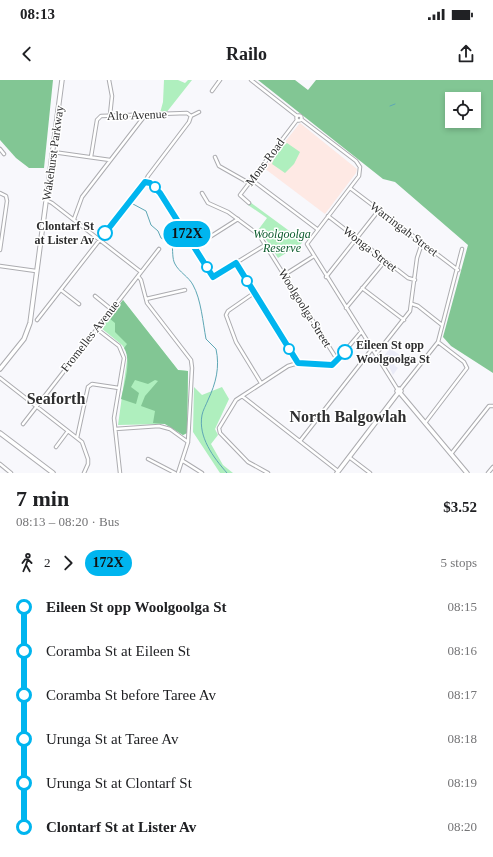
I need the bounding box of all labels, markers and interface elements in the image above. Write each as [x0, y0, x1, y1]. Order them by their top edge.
text: 08:13 [20, 6, 55, 22]
icon: back [16, 43, 38, 65]
icon: share [455, 43, 477, 65]
text: Railo [226, 44, 267, 64]
map controls [445, 92, 481, 128]
button: locate [445, 92, 481, 128]
street label: Wakehurst Parkway [39, 104, 67, 202]
street label: Alto Avenue [107, 107, 167, 123]
street label: Mons Road [243, 136, 287, 188]
unlabelled marker [149, 181, 161, 193]
street label: Warringah Street [367, 199, 441, 259]
place label: Clontarf St at Lister Av [34, 219, 94, 247]
line badge: 172X [159, 221, 215, 247]
street label: Wonga Street [340, 224, 400, 275]
marker: Clontarf St at Lister Av [97, 225, 113, 241]
text: 172X [171, 226, 203, 241]
park label: Woolgoolga Reserve [253, 227, 311, 255]
unlabelled marker [201, 261, 213, 273]
street label: Woolgoolga Street [275, 266, 335, 350]
unlabelled marker [241, 275, 253, 287]
street label: Fromelles Avenue [58, 298, 122, 374]
place label: Eileen St opp Woolgoolga St [356, 338, 430, 366]
unlabelled marker [283, 343, 295, 355]
marker: Eileen St opp Woolgoolga St [337, 344, 353, 360]
district label: Seaforth [27, 390, 85, 407]
district label: North Balgowlah [290, 408, 407, 426]
text: 7 min [16, 486, 69, 511]
text: $3.52 [443, 499, 477, 515]
text: 08:13 – 08:20 · Bus [16, 514, 119, 529]
icon: walk [16, 552, 38, 574]
icon: forward [57, 552, 79, 574]
text: 2 [44, 555, 51, 570]
text: 172X [93, 555, 124, 570]
text: 5 stops [441, 555, 477, 570]
text: Eileen St opp Woolgoolga St [46, 599, 227, 615]
text: 08:15 [447, 599, 477, 614]
text: Coramba St at Eileen St [46, 643, 190, 659]
text: 08:16 [447, 643, 477, 658]
text: Coramba St before Taree Av [46, 687, 216, 703]
text: 08:17 [447, 687, 477, 702]
text: Urunga St at Taree Av [46, 731, 179, 747]
text: 08:18 [447, 731, 477, 746]
text: Urunga St at Clontarf St [46, 775, 192, 791]
text: 08:19 [447, 775, 477, 790]
text: Clontarf St at Lister Av [46, 819, 196, 835]
text: 08:20 [447, 819, 477, 834]

